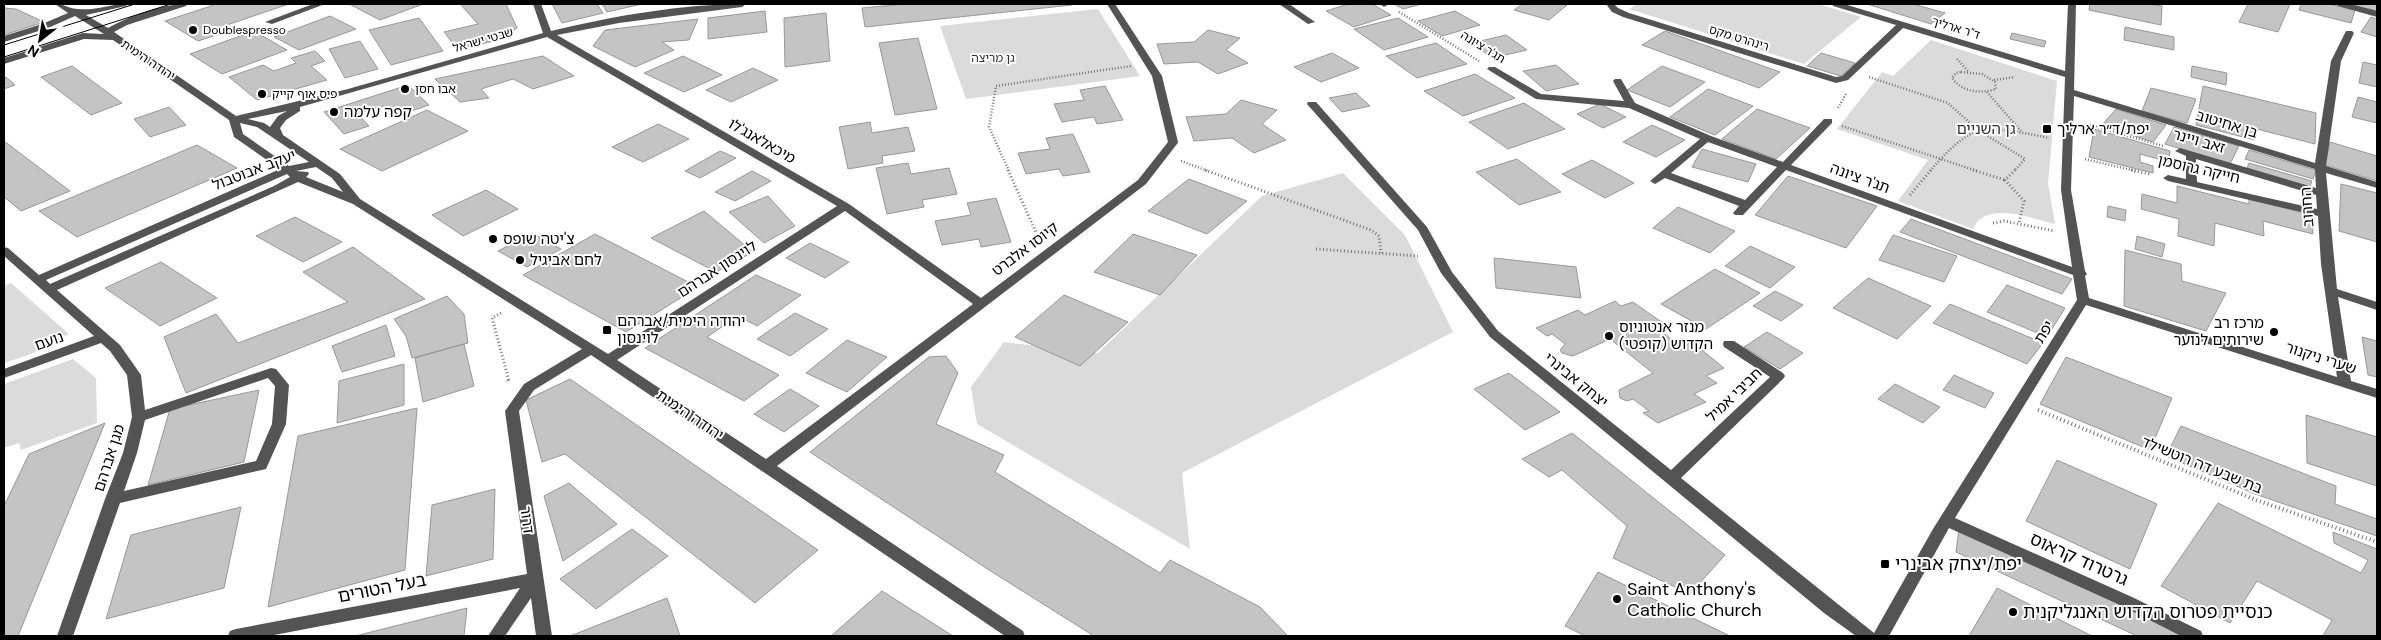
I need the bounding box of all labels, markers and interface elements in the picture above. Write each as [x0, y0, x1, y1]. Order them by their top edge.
street label: ד"ר ארליך [1930, 13, 1983, 43]
north arrow [15, 15, 65, 65]
street label: רינהרט מקס [1707, 21, 1771, 55]
place label: Doublespresso [203, 22, 286, 38]
marker: Doublespresso [187, 24, 199, 36]
street label: שבטי ישראל [451, 24, 515, 56]
street label: תג'ר ציונה [1458, 27, 1508, 67]
street label: יהודה הימית [118, 36, 178, 84]
text: N [24, 41, 42, 61]
park label: גן מריצה [971, 50, 1015, 66]
place label: אבו חסן [415, 81, 456, 97]
marker: אבו חסן [399, 83, 411, 95]
place label: פיס אוף קייק [272, 86, 338, 102]
marker: פיס אוף קייק [256, 88, 268, 100]
place label: קפה עלמה [344, 102, 412, 122]
street label: בן אחיטוב [2194, 105, 2261, 143]
marker: קפה עלמה [328, 106, 340, 118]
street label: מיכאלאנג'לו [725, 114, 799, 168]
park label: גן השניים [1956, 119, 2016, 139]
place label: יפת/ד״ר ארליך [2057, 119, 2149, 139]
marker: יפת/ד״ר ארליך [2041, 123, 2053, 135]
street label: זאב ויינר [2170, 124, 2228, 158]
street label: יעקב אבוטבול [209, 145, 299, 195]
street label: חייקה גרוסמן [2156, 150, 2242, 188]
street label: תג'ר ציונה [1827, 158, 1893, 198]
street label: החרוב [2296, 186, 2318, 228]
street label: קיוסו אלברט [988, 217, 1062, 281]
place label: צ'יטה שופס [503, 229, 575, 249]
marker: צ'יטה שופס [487, 233, 499, 245]
street label: לוינסון אברהם [673, 236, 761, 302]
place label: לחם אביגיל [530, 250, 602, 270]
marker: לחם אביגיל [514, 254, 526, 266]
place label: יהודה הימית/אברהם לוינסון [617, 311, 745, 348]
place label: מרכז רב שירותים לנוער [2174, 313, 2264, 350]
place label: מנזר אנטוניוס הקדוש (קופטי) [1619, 317, 1713, 354]
street label: יפת [2029, 317, 2059, 347]
marker: יהודה הימית/אברהם לוינסון [601, 324, 613, 336]
marker: מרכז רב שירותים לנוער [2268, 326, 2280, 338]
street label: נועם [32, 327, 66, 355]
marker: מנזר אנטוניוס הקדוש (קופטי) [1603, 330, 1615, 342]
street label: שערי ניקנור [2283, 337, 2359, 379]
street label: יצחק אבינרי [1540, 348, 1612, 412]
street label: חביבי אמיל [1702, 363, 1766, 427]
street label: יהודה הימית [652, 385, 728, 445]
street label: מגן אברהם [89, 422, 129, 494]
street label: בת שבע דה רוטשילד [2138, 432, 2266, 499]
street label: דרור [515, 505, 539, 535]
street label: גרטרוד קראוס [2026, 527, 2132, 591]
place label: יפת/יצחק אבינרי [1895, 552, 2022, 576]
marker: יפת/יצחק אבינרי [1879, 558, 1891, 570]
street label: בעל הטורים [336, 568, 428, 608]
place label: Saint Anthony's Catholic Church [1627, 577, 1761, 622]
marker: Saint Anthony's Catholic Church [1611, 593, 1623, 605]
place label: כנסיית פטרוס הקדוש האנגליקנית [2023, 600, 2273, 624]
marker: כנסיית פטרוס הקדוש האנגליקנית [2007, 606, 2019, 618]

